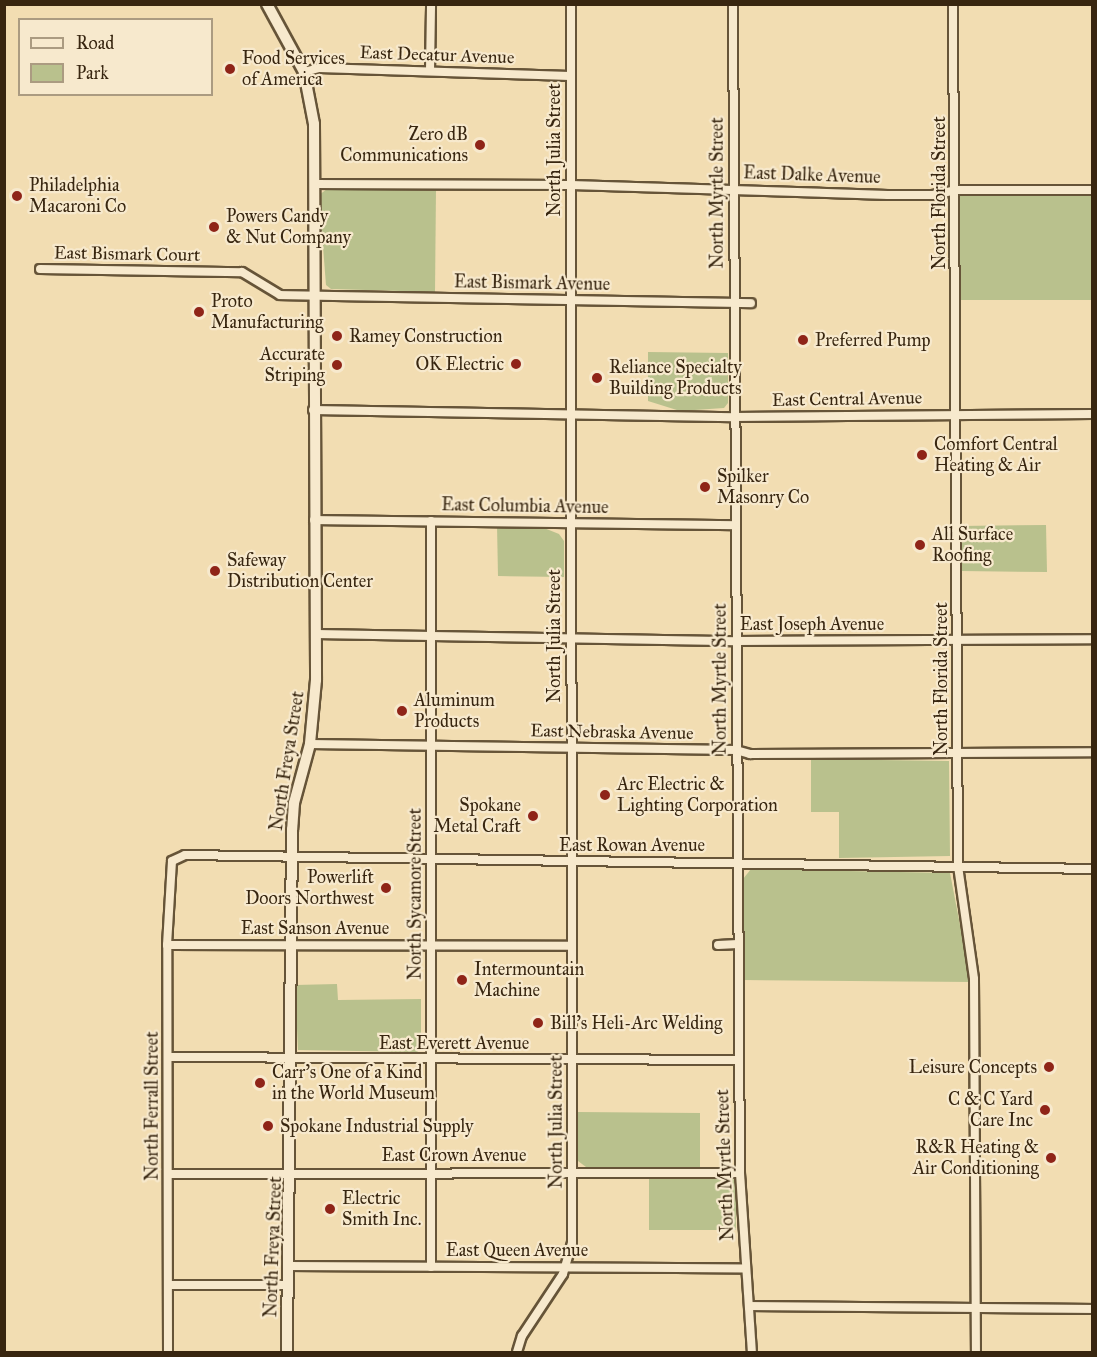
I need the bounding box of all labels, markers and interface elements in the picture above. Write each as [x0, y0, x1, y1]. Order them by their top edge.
legend [18, 18, 213, 96]
text: Road [76, 32, 114, 54]
street label: East Decatur Avenue [359, 42, 515, 68]
place label: Food Services of America [242, 48, 345, 90]
text: Park [76, 62, 109, 84]
marker: Food Services of America [223, 62, 237, 76]
street label: North Julia Street [543, 83, 565, 217]
street label: North Florida Street [928, 116, 950, 270]
street label: North Myrtle Street [706, 117, 728, 269]
place label: Zero dB Communications [340, 124, 468, 166]
marker: Zero dB Communications [473, 138, 487, 152]
street label: East Dalke Avenue [743, 162, 881, 188]
place label: Philadelphia Macaroni Co [29, 175, 126, 218]
marker: Philadelphia Macaroni Co [10, 189, 24, 203]
place label: Powers Candy & Nut Company [226, 206, 351, 248]
marker: Powers Candy & Nut Company [207, 220, 221, 234]
street label: East Bismark Court [54, 242, 200, 266]
street label: East Bismark Avenue [454, 271, 610, 295]
place label: Proto Manufacturing [211, 291, 323, 334]
marker: Proto Manufacturing [192, 305, 206, 319]
place label: Ramey Construction [349, 325, 502, 347]
marker: Ramey Construction [330, 329, 344, 343]
place label: Preferred Pump [815, 329, 931, 351]
marker: Preferred Pump [796, 333, 810, 347]
place label: Accurate Striping [260, 344, 325, 386]
place label: OK Electric [415, 353, 504, 375]
marker: OK Electric [509, 357, 523, 371]
place label: Reliance Specialty Building Products [609, 357, 742, 400]
marker: Accurate Striping [330, 358, 344, 372]
marker: Reliance Specialty Building Products [590, 371, 604, 385]
street label: East Central Avenue [772, 387, 922, 411]
place label: Comfort Central Heating & Air [934, 434, 1058, 476]
marker: Comfort Central Heating & Air [915, 448, 929, 462]
place label: Spilker Masonry Co [717, 466, 809, 508]
marker: Spilker Masonry Co [698, 480, 712, 494]
street label: East Columbia Avenue [441, 494, 609, 518]
place label: All Surface Roofing [932, 524, 1013, 566]
marker: All Surface Roofing [913, 538, 927, 552]
place label: Safeway Distribution Center [227, 550, 373, 592]
marker: Safeway Distribution Center [208, 564, 222, 578]
street label: North Julia Street [543, 569, 565, 703]
street label: North Florida Street [930, 602, 952, 756]
street label: North Myrtle Street [709, 603, 731, 755]
street label: East Joseph Avenue [740, 613, 884, 635]
street label: North Freya Street [265, 690, 309, 832]
place label: Aluminum Products [414, 690, 495, 732]
marker: Aluminum Products [395, 704, 409, 718]
street label: East Nebraska Avenue [530, 720, 694, 744]
place label: Arc Electric & Lighting Corporation [617, 774, 778, 816]
marker: Arc Electric & Lighting Corporation [598, 788, 612, 802]
place label: Spokane Metal Craft [433, 795, 521, 838]
street label: North Sycamore Street [404, 808, 426, 980]
marker: Spokane Metal Craft [526, 809, 540, 823]
street label: East Rowan Avenue [559, 834, 705, 856]
place label: Powerlift Doors Northwest [245, 867, 374, 910]
marker: Powerlift Doors Northwest [379, 881, 393, 895]
street label: East Sanson Avenue [241, 917, 389, 939]
place label: Intermountain Machine [474, 959, 584, 1002]
marker: Intermountain Machine [455, 973, 469, 987]
place label: Bill's Heli-Arc Welding [550, 1012, 722, 1034]
marker: Bill's Heli-Arc Welding [531, 1016, 545, 1030]
street label: North Ferrall Street [141, 1031, 163, 1181]
street label: East Everett Avenue [379, 1032, 529, 1054]
street label: North Julia Street [545, 1055, 567, 1189]
place label: Leisure Concepts [909, 1056, 1037, 1078]
marker: Leisure Concepts [1042, 1060, 1056, 1074]
place label: Carr's One of a Kind in the World Museum [272, 1062, 435, 1104]
marker: Carr's One of a Kind in the World Museum [253, 1076, 267, 1090]
street label: North Myrtle Street [712, 1089, 738, 1241]
place label: C & C Yard Care Inc [948, 1089, 1033, 1132]
marker: C & C Yard Care Inc [1038, 1103, 1052, 1117]
place label: Spokane Industrial Supply [280, 1115, 473, 1137]
marker: Spokane Industrial Supply [261, 1119, 275, 1133]
place label: R&R Heating & Air Conditioning [913, 1137, 1039, 1180]
street label: East Crown Avenue [382, 1144, 526, 1166]
marker: R&R Heating & Air Conditioning [1044, 1151, 1058, 1165]
street label: North Freya Street [260, 1176, 286, 1318]
place label: Electric Smith Inc. [342, 1188, 421, 1230]
marker: Electric Smith Inc. [323, 1202, 337, 1216]
street label: East Queen Avenue [446, 1239, 588, 1261]

